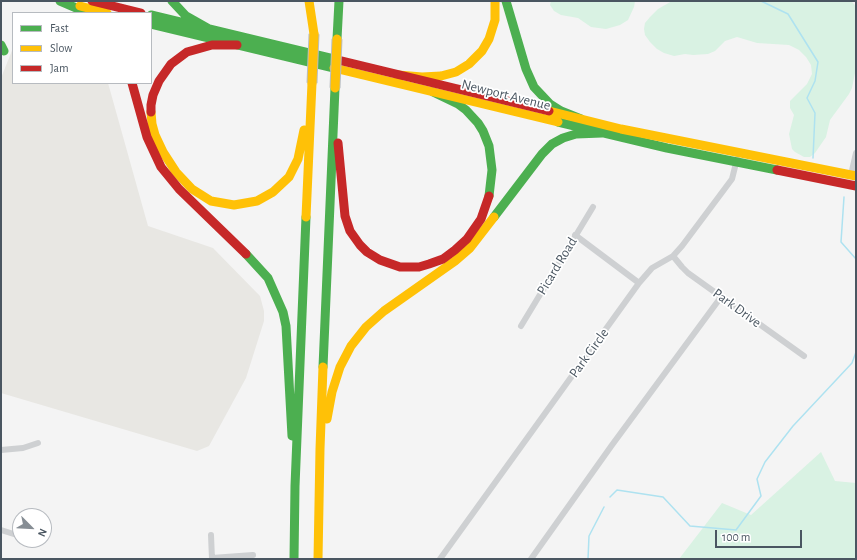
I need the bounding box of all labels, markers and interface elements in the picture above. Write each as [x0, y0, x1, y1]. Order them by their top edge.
legend [12, 12, 152, 84]
text: Fast [50, 22, 69, 34]
text: Slow [50, 42, 72, 54]
text: Jam [50, 62, 69, 74]
street label: Newport Avenue [460, 76, 552, 114]
street label: Picard Road [533, 234, 581, 298]
street label: Park Drive [710, 285, 764, 331]
street label: Park Circle [565, 325, 613, 381]
north arrow [12, 508, 52, 548]
scale bar [717, 522, 804, 548]
text: N [36, 527, 49, 538]
text: 100 m [722, 531, 750, 543]

